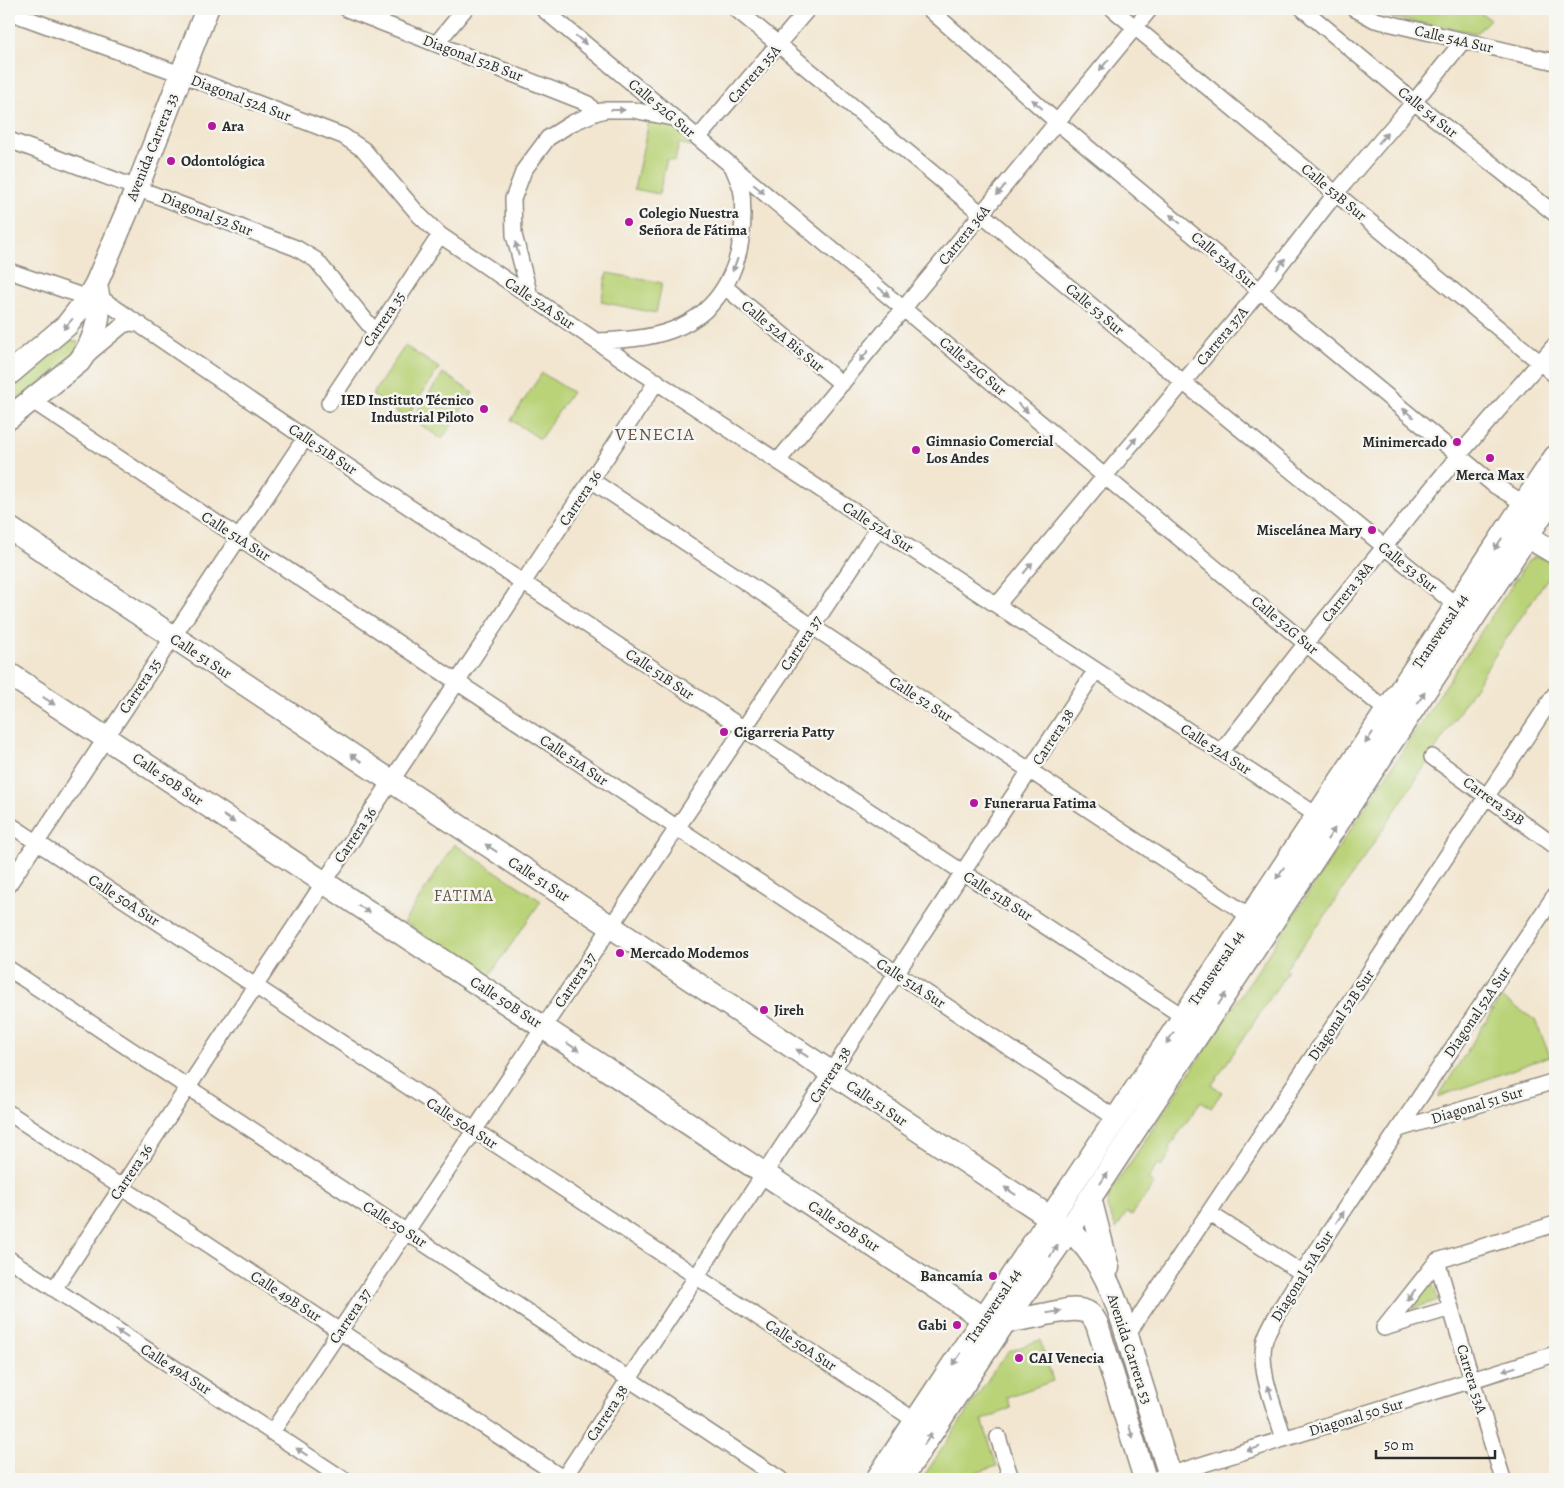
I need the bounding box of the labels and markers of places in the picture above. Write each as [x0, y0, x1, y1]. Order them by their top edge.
place label: Ara [221, 116, 245, 136]
marker: Ara [206, 120, 218, 132]
place label: Odontológica [181, 151, 266, 171]
marker: Odontológica [165, 155, 177, 167]
place label: Colegio Nuestra Señora de Fátima [639, 203, 748, 240]
marker: Colegio Nuestra Señora de Fátima [623, 216, 635, 228]
place label: IED Instituto Técnico Industrial Piloto [341, 390, 474, 427]
marker: IED Instituto Técnico Industrial Piloto [478, 403, 490, 415]
place label: Gimnasio Comercial Los Andes [926, 431, 1053, 468]
place label: Minimercado [1362, 432, 1447, 452]
marker: Minimercado [1451, 436, 1463, 448]
marker: Gimnasio Comercial Los Andes [910, 444, 922, 456]
marker: Merca Max [1484, 452, 1496, 464]
place label: Merca Max [1456, 465, 1525, 485]
place label: Miscelánea Mary [1256, 520, 1363, 540]
marker: Miscelánea Mary [1366, 524, 1378, 536]
place label: Cigarreria Patty [734, 722, 835, 742]
marker: Cigarreria Patty [718, 726, 730, 738]
place label: Funerarua Fatima [984, 793, 1097, 813]
marker: Funerarua Fatima [968, 797, 980, 809]
place label: Mercado Modemos [630, 943, 749, 963]
marker: Mercado Modemos [614, 947, 626, 959]
place label: Jireh [774, 1000, 804, 1020]
marker: Jireh [758, 1004, 770, 1016]
place label: Bancamía [920, 1266, 984, 1286]
marker: Bancamía [987, 1270, 999, 1282]
place label: Gabi [918, 1315, 948, 1335]
marker: Gabi [951, 1319, 963, 1331]
place label: CAI Venecia [1029, 1348, 1105, 1368]
marker: CAI Venecia [1013, 1352, 1025, 1364]

